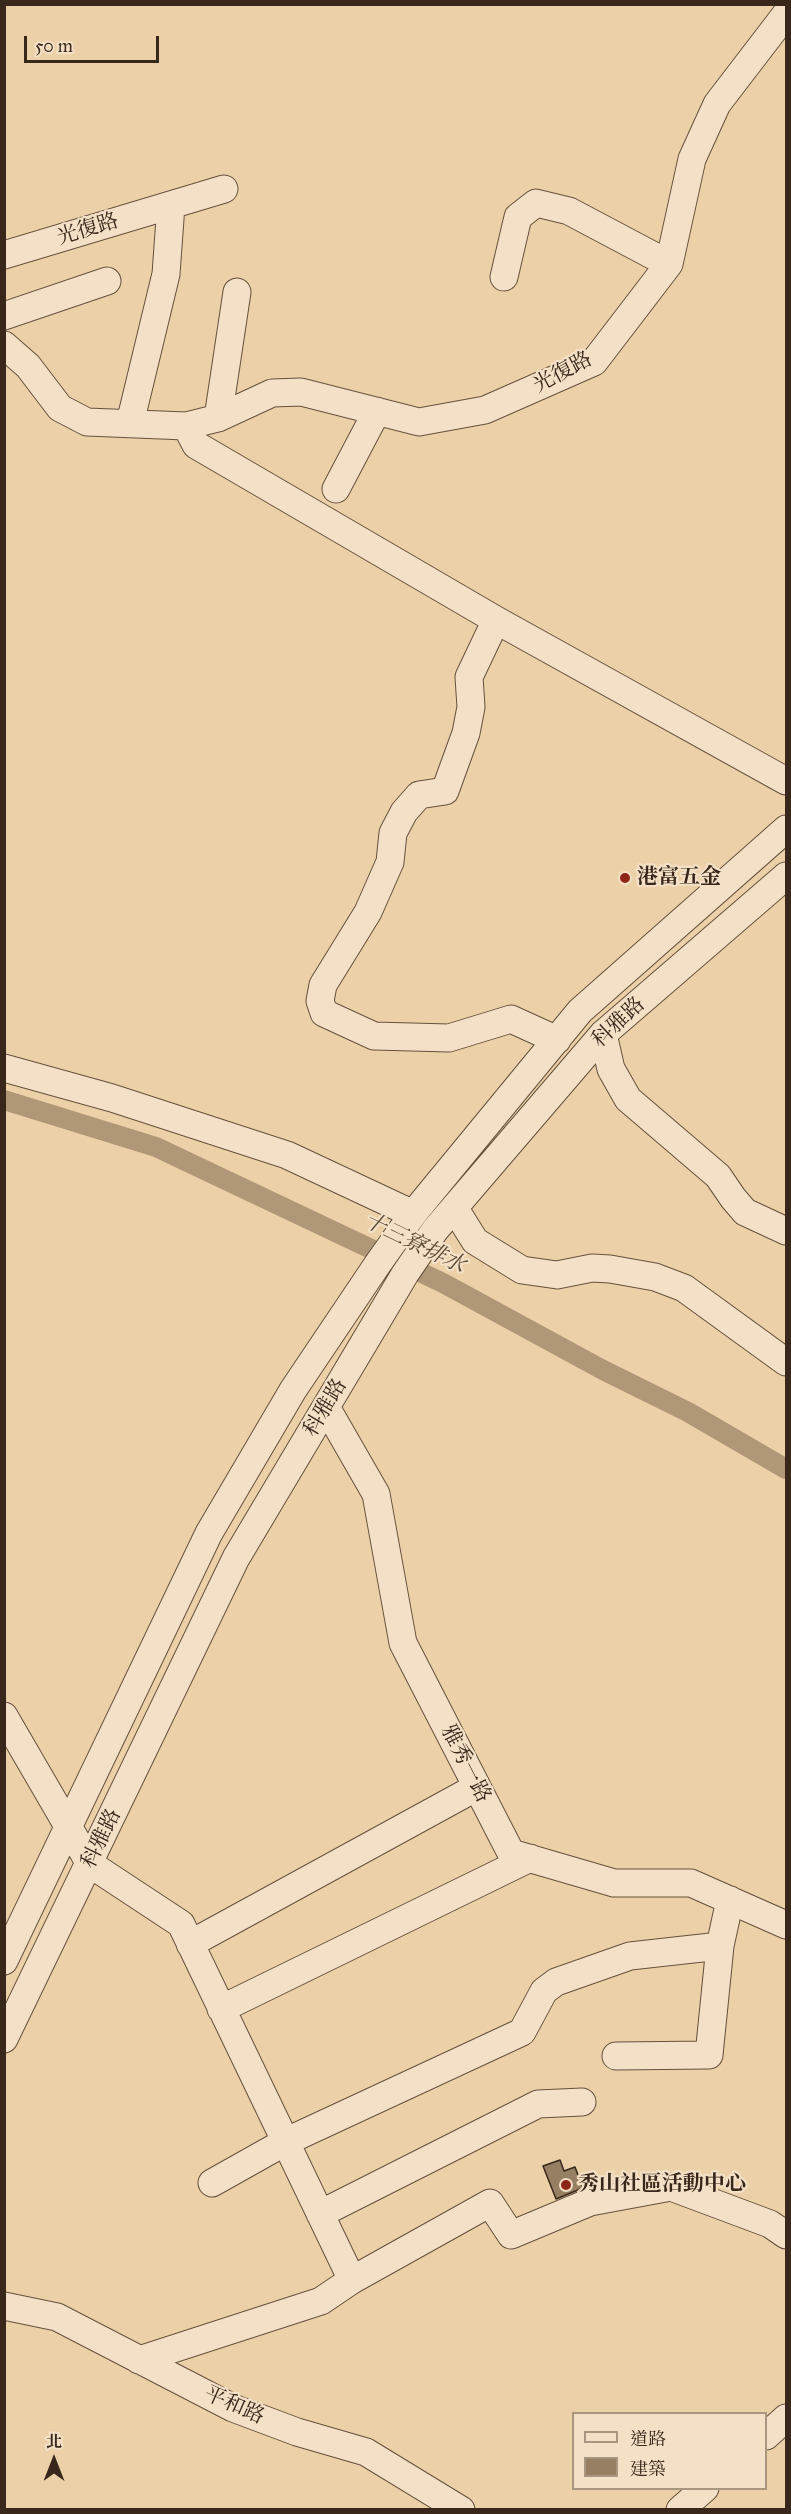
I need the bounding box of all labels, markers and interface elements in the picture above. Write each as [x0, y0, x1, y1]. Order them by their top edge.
scale bar [27, 24, 162, 62]
text: 50 m [35, 35, 73, 57]
street label: 光復路 [54, 209, 122, 251]
street label: 光復路 [529, 347, 597, 399]
place label: 港富五金 [637, 865, 721, 891]
marker: 港富五金 [618, 871, 632, 885]
street label: 科雅路 [587, 992, 651, 1054]
water label: 十三寮排水 [359, 1208, 469, 1280]
street label: 科雅路 [299, 1375, 353, 1441]
street label: 雅秀一路 [435, 1721, 495, 1807]
street label: 科雅路 [77, 1805, 127, 1873]
place label: 秀山社區活動中心 [578, 2172, 746, 2198]
marker: 秀山社區活動中心 [559, 2178, 573, 2192]
street label: 平和路 [200, 2382, 268, 2430]
legend [572, 2412, 767, 2490]
text: 道路 [630, 2428, 666, 2450]
north arrow [24, 2430, 84, 2490]
text: 北 [46, 2432, 62, 2451]
text: 建築 [630, 2458, 666, 2480]

